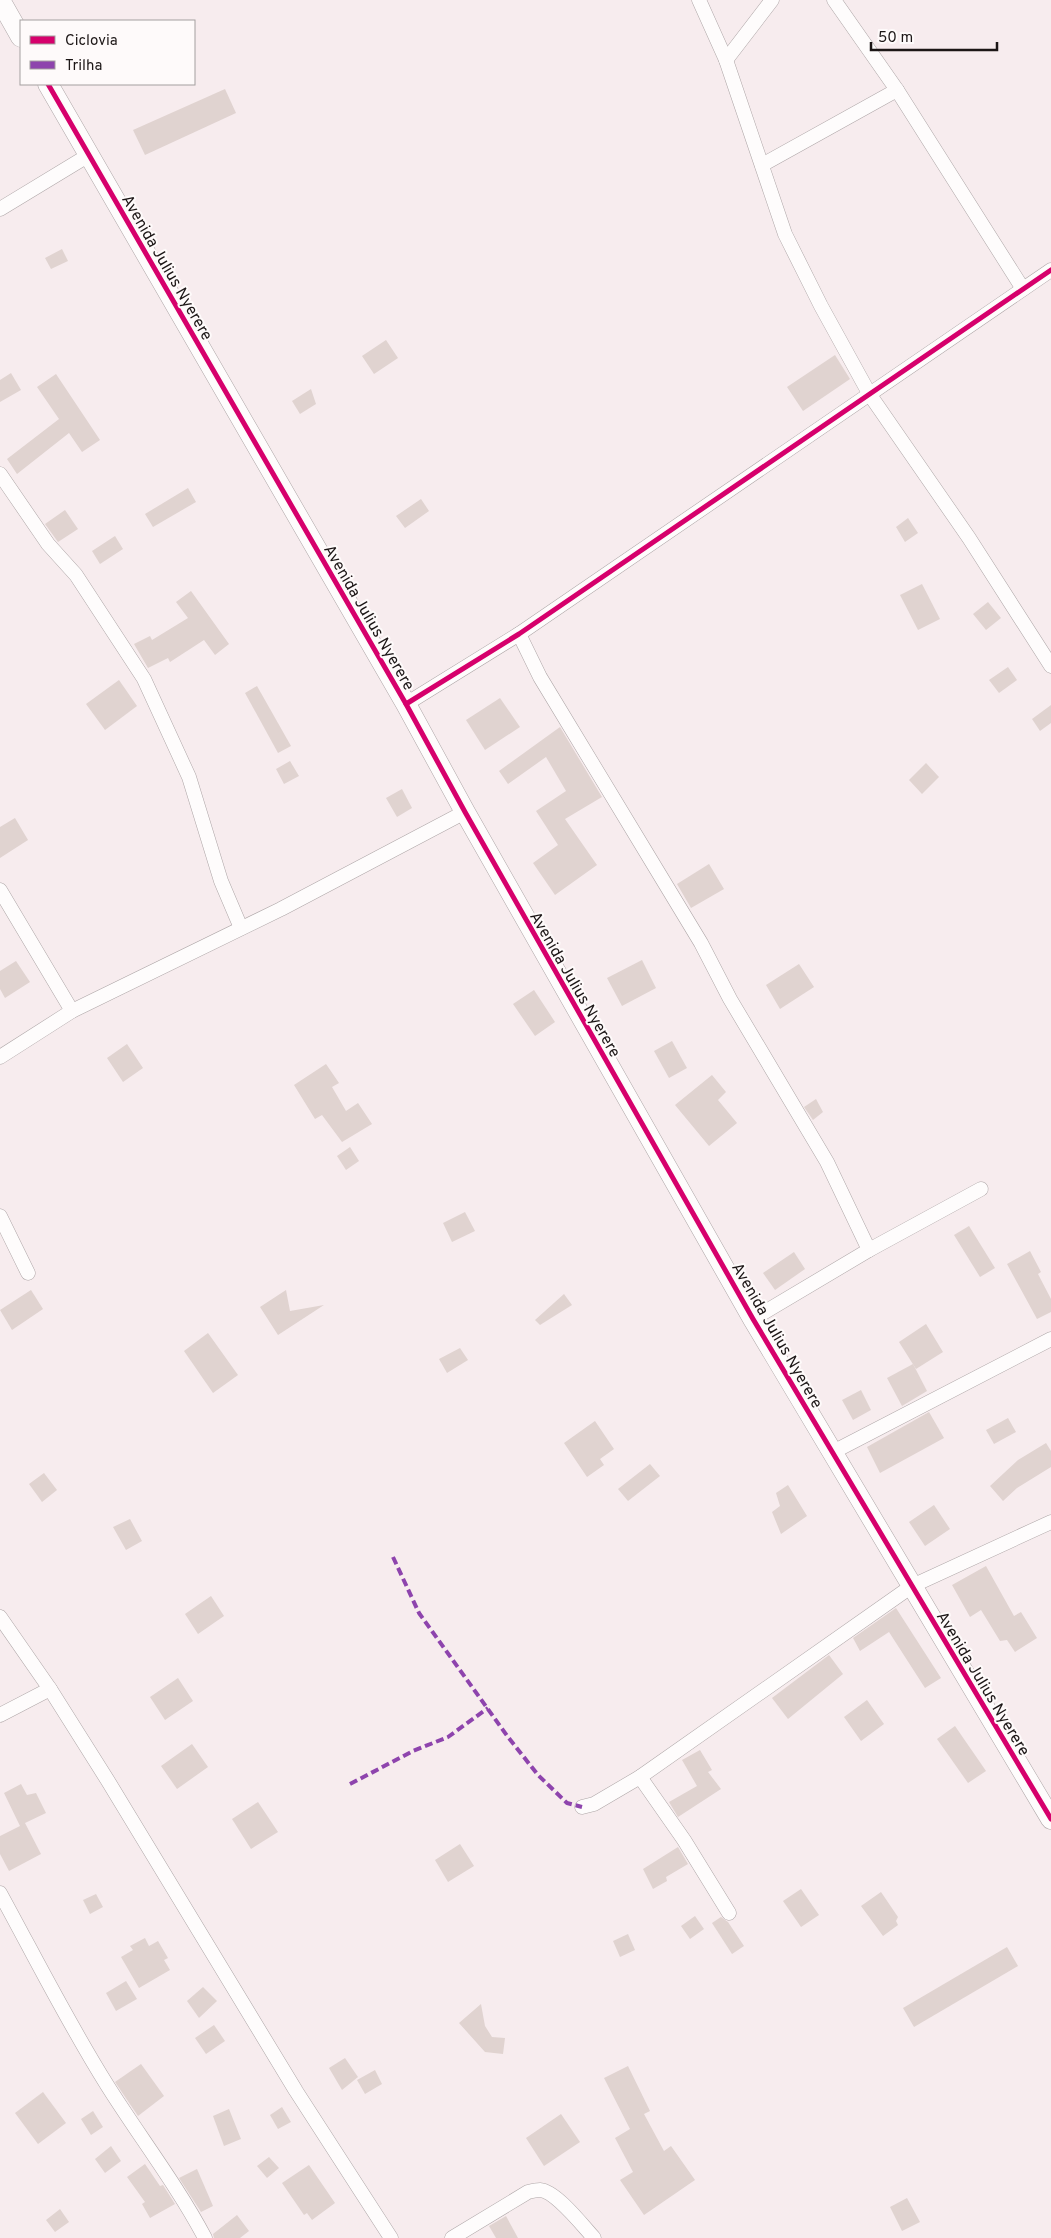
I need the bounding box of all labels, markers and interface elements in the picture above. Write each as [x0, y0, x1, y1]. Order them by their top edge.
legend [20, 20, 195, 85]
scale bar [871, 20, 997, 52]
text: 50 m [878, 29, 913, 48]
text: Ciclovia [65, 32, 118, 51]
text: Trilha [65, 57, 102, 76]
street label: Avenida Julius Nyerere [116, 192, 216, 344]
street label: Avenida Julius Nyerere [318, 542, 418, 694]
street label: Avenida Julius Nyerere [524, 909, 624, 1061]
street label: Avenida Julius Nyerere [726, 1260, 826, 1412]
street label: Avenida Julius Nyerere [931, 1608, 1033, 1760]

